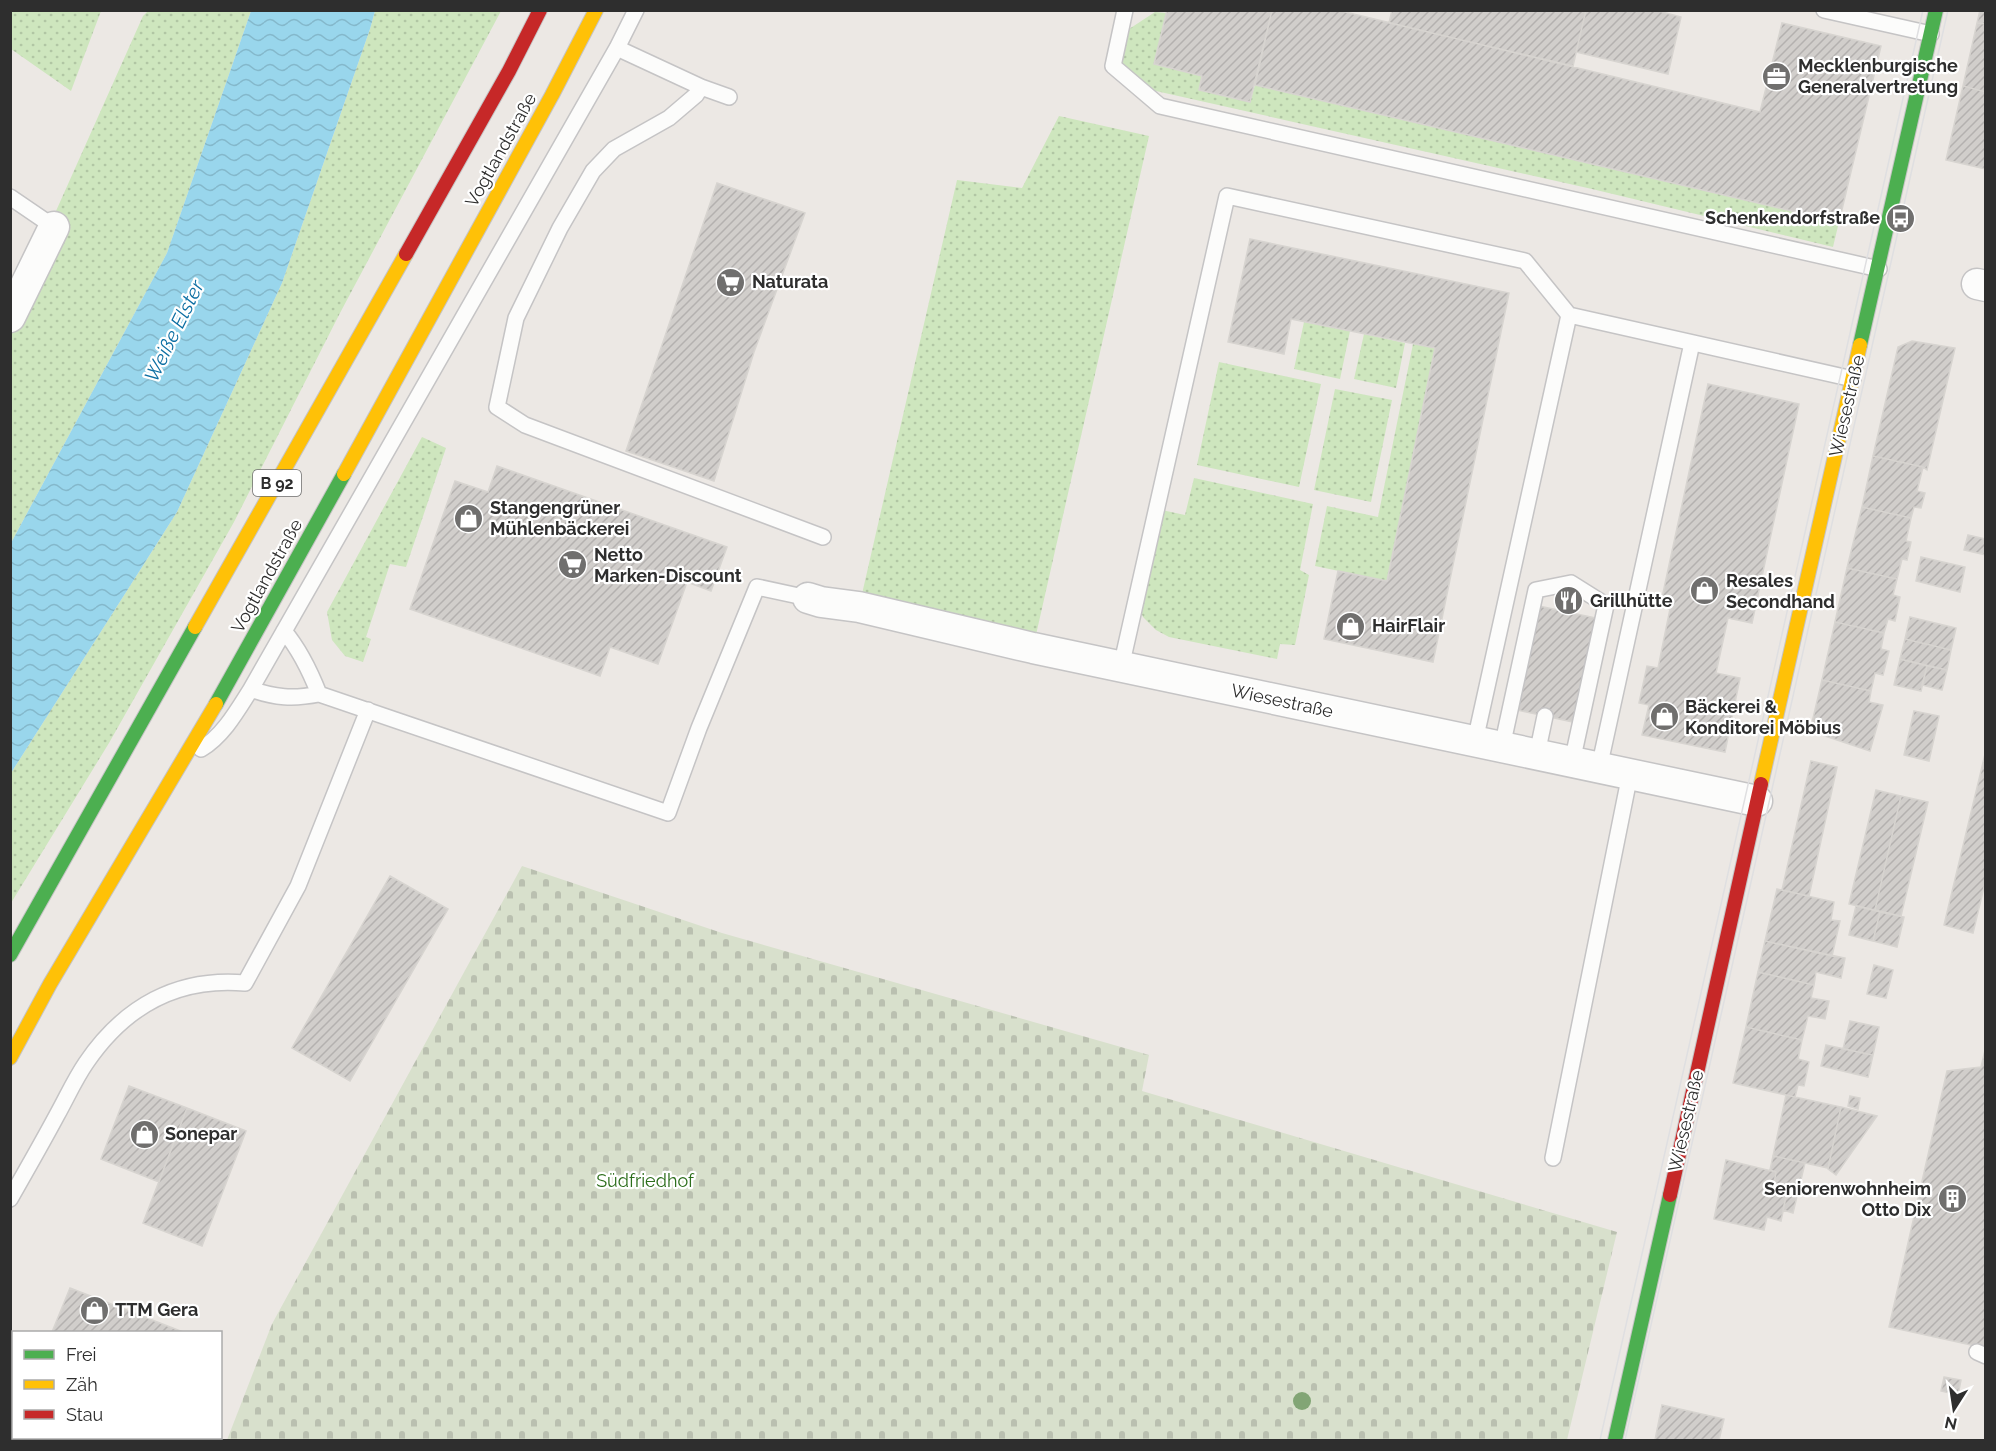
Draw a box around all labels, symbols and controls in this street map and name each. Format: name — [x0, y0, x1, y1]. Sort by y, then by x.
place label: Mecklenburgische Generalvertretung — [1798, 55, 1958, 97]
office icon: Mecklenburgische Generalvertretung — [1761, 60, 1793, 92]
street label: Vogtlandstraße — [461, 89, 541, 210]
bus stop icon: Schenkendorfstraße — [1885, 202, 1917, 234]
place label: Schenkendorfstraße — [1705, 207, 1880, 228]
supermarket icon: Naturata — [715, 266, 747, 298]
place label: Naturata — [752, 271, 828, 292]
water label: Weiße Elster — [139, 275, 209, 386]
street label: Wiesestraße — [1825, 353, 1869, 459]
road number: B 92 — [253, 470, 301, 496]
place label: Stangengrüner Mühlenbäckerei — [490, 497, 629, 539]
shop icon: Stangengrüner Mühlenbäckerei — [453, 502, 485, 534]
street label: Vogtlandstraße — [227, 515, 307, 636]
place label: Netto Marken-Discount — [594, 544, 742, 586]
supermarket icon: Netto Marken-Discount — [557, 549, 589, 581]
place label: Resales Secondhand — [1726, 570, 1835, 612]
shop icon: Resales Secondhand — [1689, 575, 1721, 607]
restaurant icon: Grillhütte — [1553, 585, 1585, 617]
place label: Grillhütte — [1590, 590, 1673, 611]
shop icon: HairFlair — [1335, 610, 1367, 642]
place label: HairFlair — [1372, 615, 1445, 636]
street label: Wiesestraße — [1229, 679, 1336, 722]
place label: Bäckerei & Konditorei Möbius — [1685, 696, 1841, 738]
shop icon: Bäckerei & Konditorei Möbius — [1648, 701, 1680, 733]
street label: Wiesestraße — [1664, 1068, 1708, 1174]
shop icon: Sonepar — [128, 1118, 160, 1150]
place label: Sonepar — [165, 1123, 237, 1144]
park label: Südfriedhof — [596, 1170, 695, 1191]
place label: Seniorenwohnheim Otto Dix — [1764, 1178, 1931, 1220]
building icon: Seniorenwohnheim Otto Dix — [1936, 1183, 1968, 1215]
shop icon: TTM Gera — [78, 1294, 110, 1326]
place label: TTM Gera — [115, 1299, 198, 1320]
legend — [12, 1331, 222, 1439]
text: Frei — [66, 1344, 96, 1365]
text: Zäh — [66, 1374, 98, 1395]
north arrow — [1924, 1379, 1984, 1439]
text: Stau — [66, 1404, 103, 1425]
text: N — [1943, 1413, 1959, 1434]

